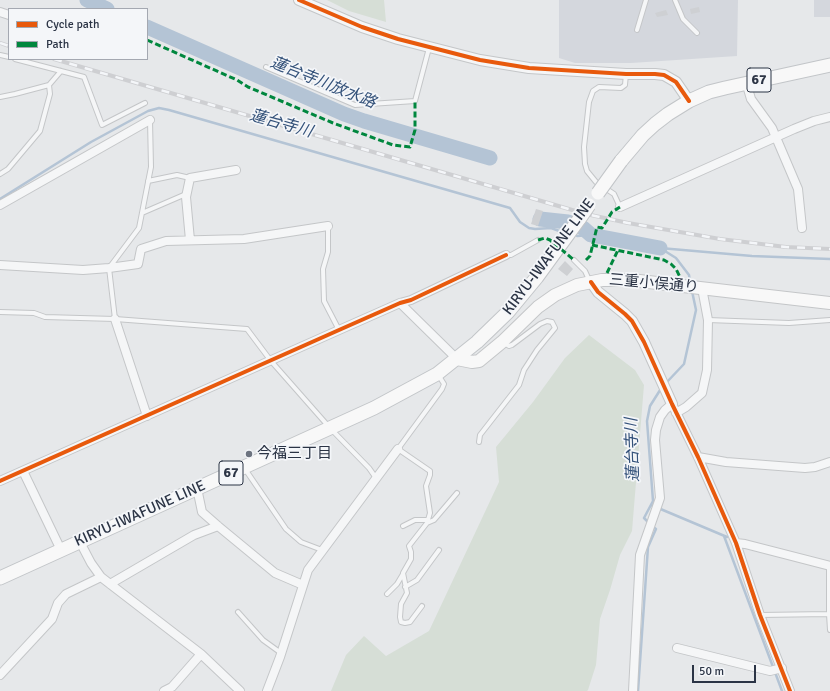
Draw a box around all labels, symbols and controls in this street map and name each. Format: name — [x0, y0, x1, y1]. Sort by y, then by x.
legend — [8, 8, 148, 60]
text: Cycle path — [46, 17, 99, 32]
text: Path — [46, 37, 69, 52]
water label: 蓮台寺川放水路 — [267, 53, 379, 113]
road number: 67 — [747, 68, 771, 92]
water label: 蓮台寺川 — [248, 106, 314, 142]
street label: KIRYU-IWAFUNE LINE — [499, 195, 599, 319]
street label: 三重小俣通り — [608, 271, 700, 297]
water label: 蓮台寺川 — [622, 418, 644, 482]
place label: 今福三丁目 — [257, 445, 332, 463]
marker: 今福三丁目 — [244, 449, 254, 459]
road number: 67 — [219, 461, 243, 485]
street label: KIRYU-IWAFUNE LINE — [72, 477, 208, 551]
scale bar — [694, 657, 758, 683]
text: 50 m — [699, 664, 724, 679]

